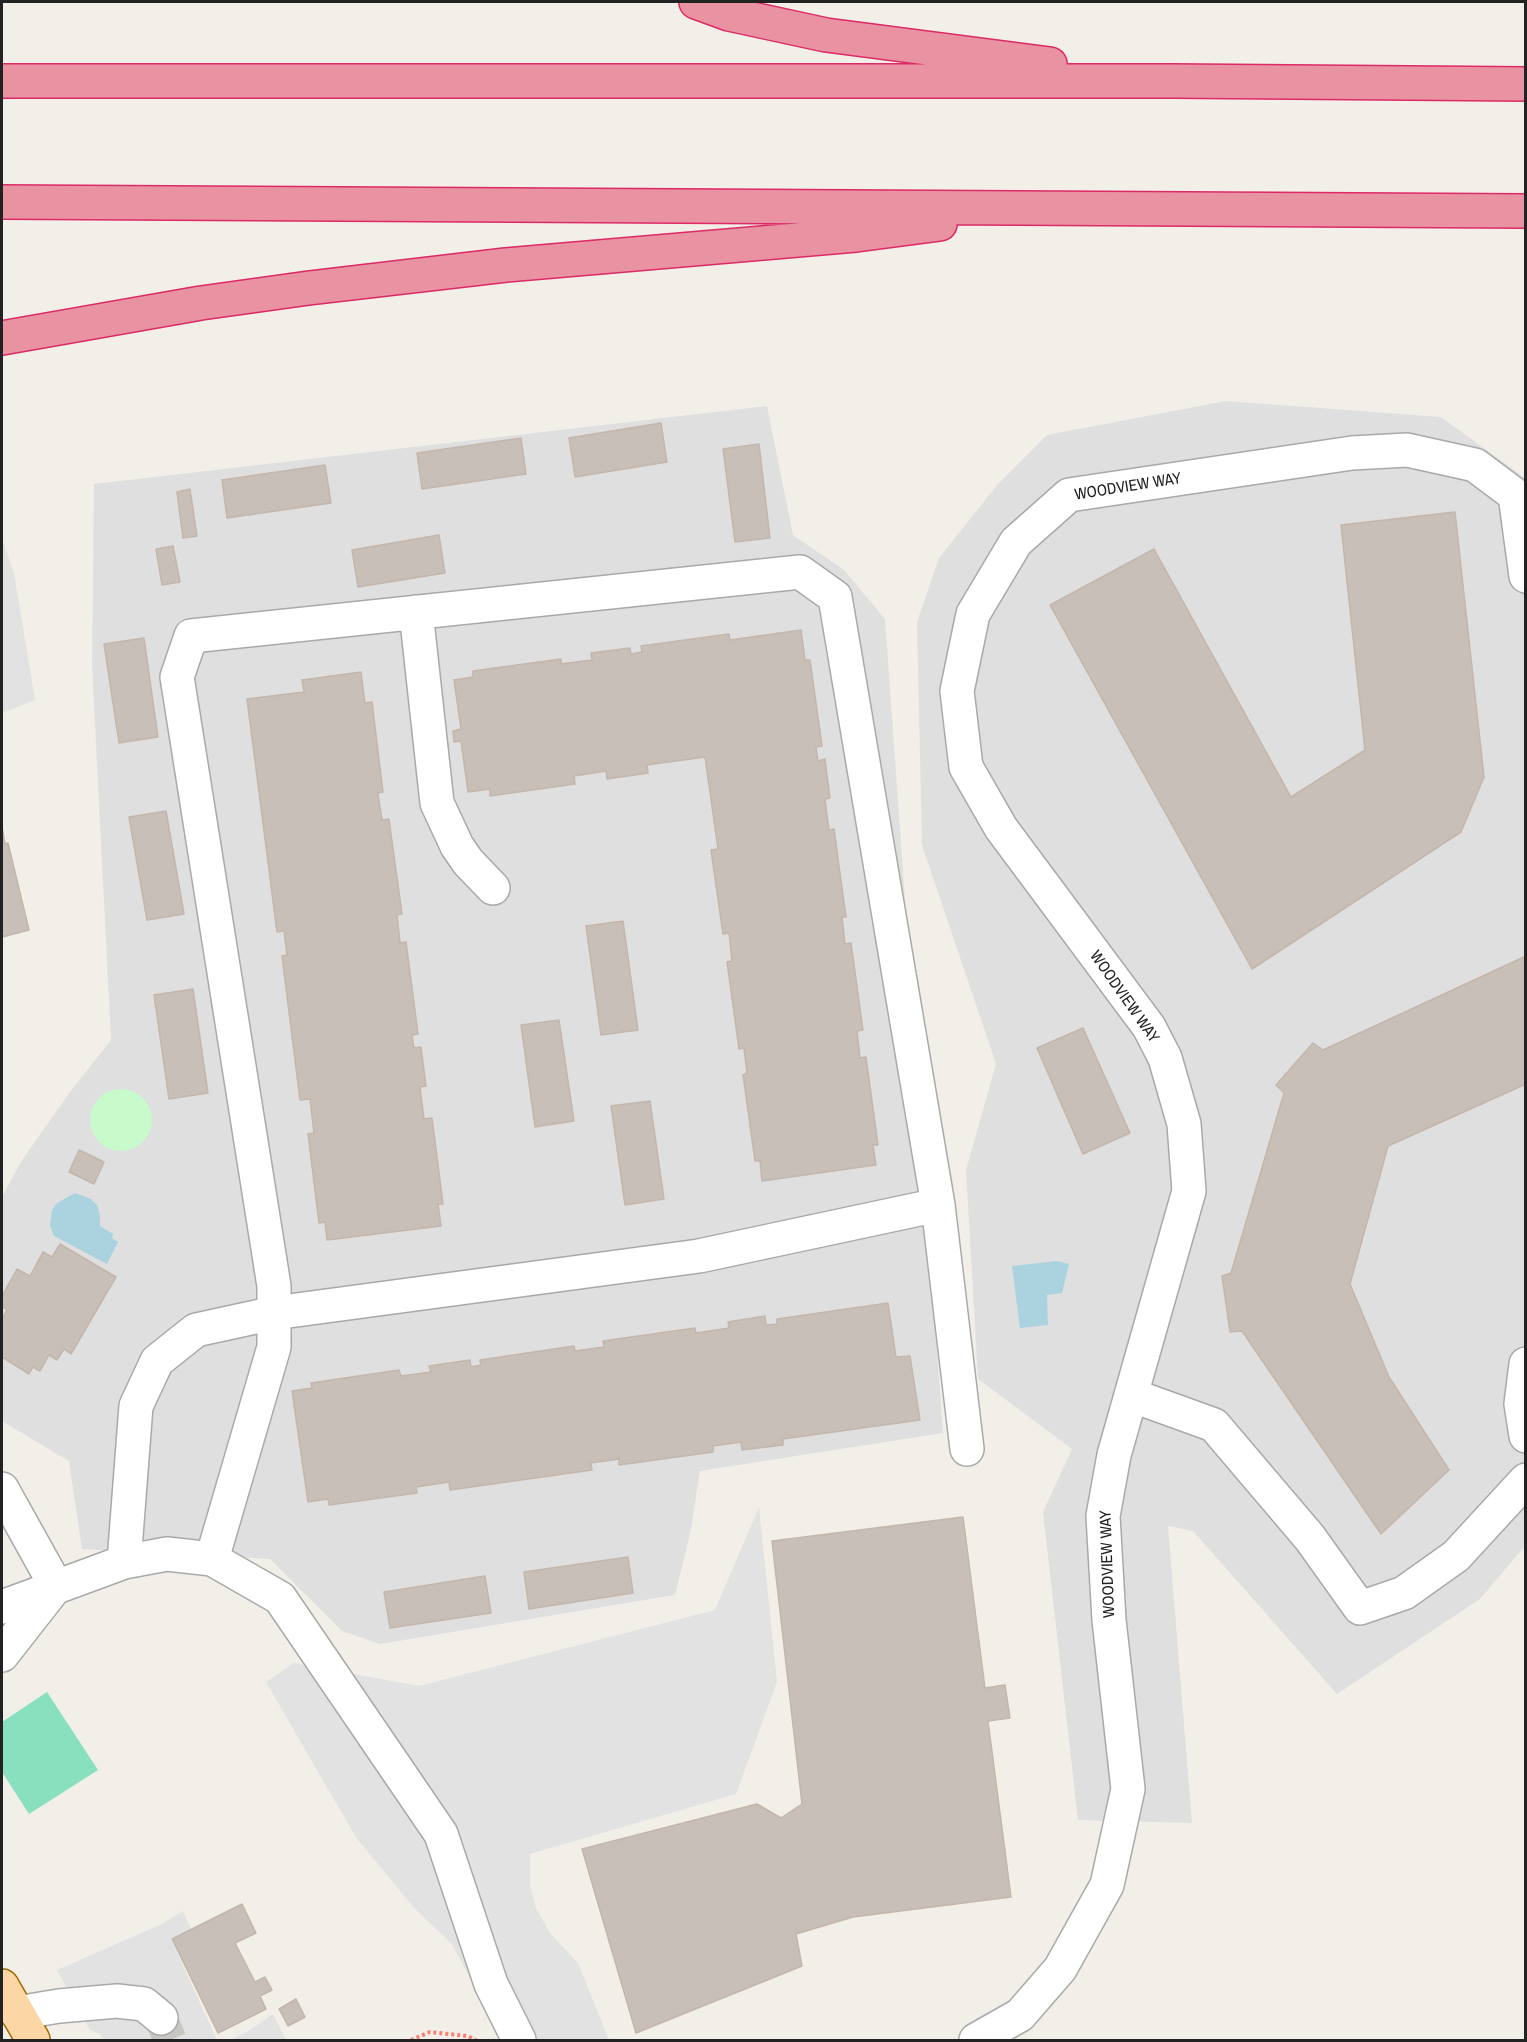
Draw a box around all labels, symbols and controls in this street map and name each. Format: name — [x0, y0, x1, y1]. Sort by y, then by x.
street label: WOODVIEW WAY — [1073, 469, 1183, 505]
street label: WOODVIEW WAY — [1085, 947, 1163, 1047]
street label: WOODVIEW WAY — [1097, 1510, 1119, 1618]

